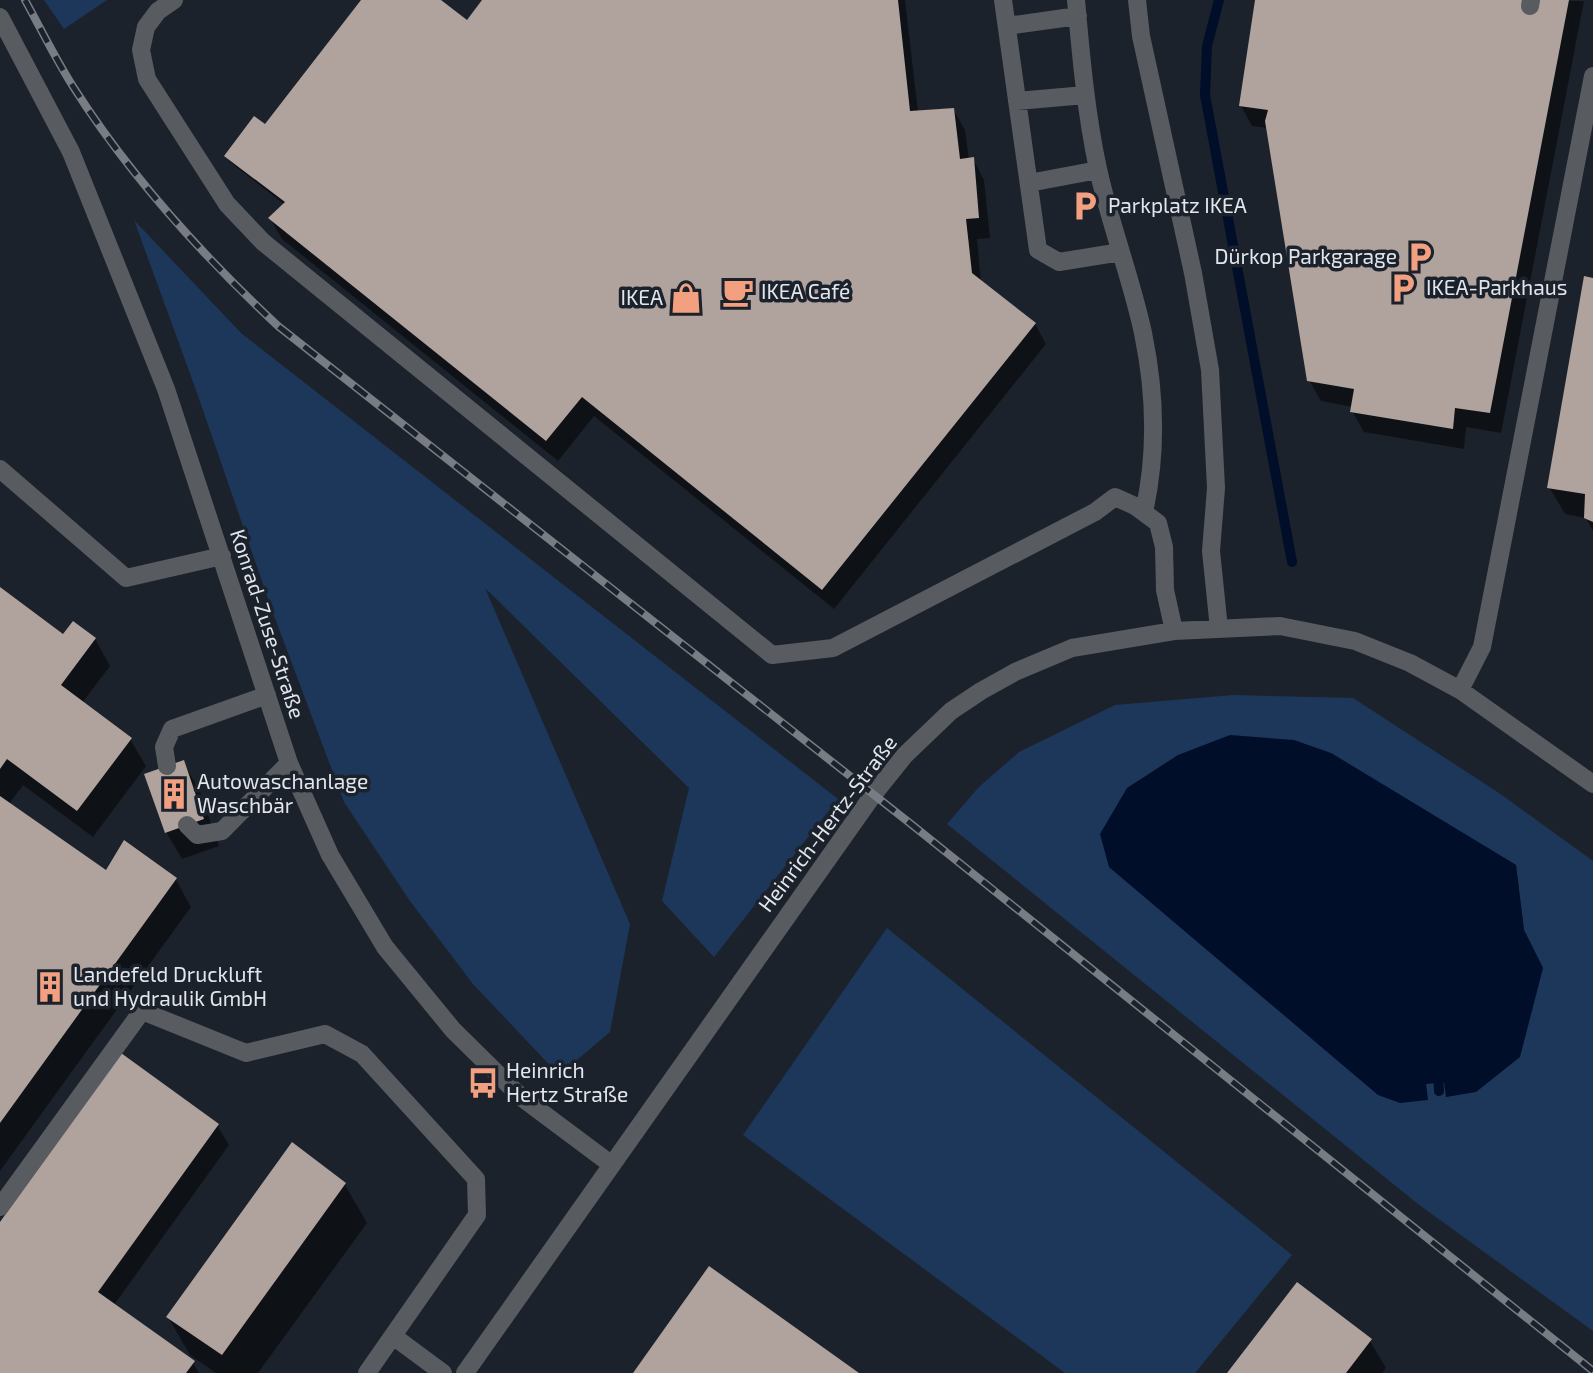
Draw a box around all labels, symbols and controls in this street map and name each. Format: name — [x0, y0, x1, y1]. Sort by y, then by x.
parking icon: Parkplatz IKEA — [1068, 189, 1102, 223]
place label: Parkplatz IKEA — [1108, 192, 1247, 217]
parking icon: Dürkop Parkgarage — [1403, 240, 1437, 274]
place label: Dürkop Parkgarage — [1215, 243, 1397, 268]
parking icon: IKEA-Parkhaus — [1386, 271, 1420, 305]
place label: IKEA-Parkhaus — [1426, 274, 1567, 299]
cafe icon: IKEA Café — [721, 275, 755, 309]
place label: IKEA Café — [761, 278, 850, 303]
shop icon: IKEA — [669, 281, 703, 315]
place label: IKEA — [620, 284, 663, 309]
street label: Konrad-Zuse-Straße — [226, 526, 311, 721]
street label: Heinrich-Hertz-Straße — [752, 730, 901, 916]
place label: Autowaschanlage Waschbär — [197, 768, 368, 817]
building icon: Autowaschanlage Waschbär — [157, 777, 191, 811]
place label: Landefeld Druckluft und Hydraulik GmbH — [73, 961, 267, 1010]
building icon: Landefeld Druckluft und Hydraulik GmbH — [33, 970, 67, 1004]
place label: Heinrich Hertz Straße — [506, 1057, 628, 1106]
bus stop icon: Heinrich Hertz Straße — [466, 1066, 500, 1100]

